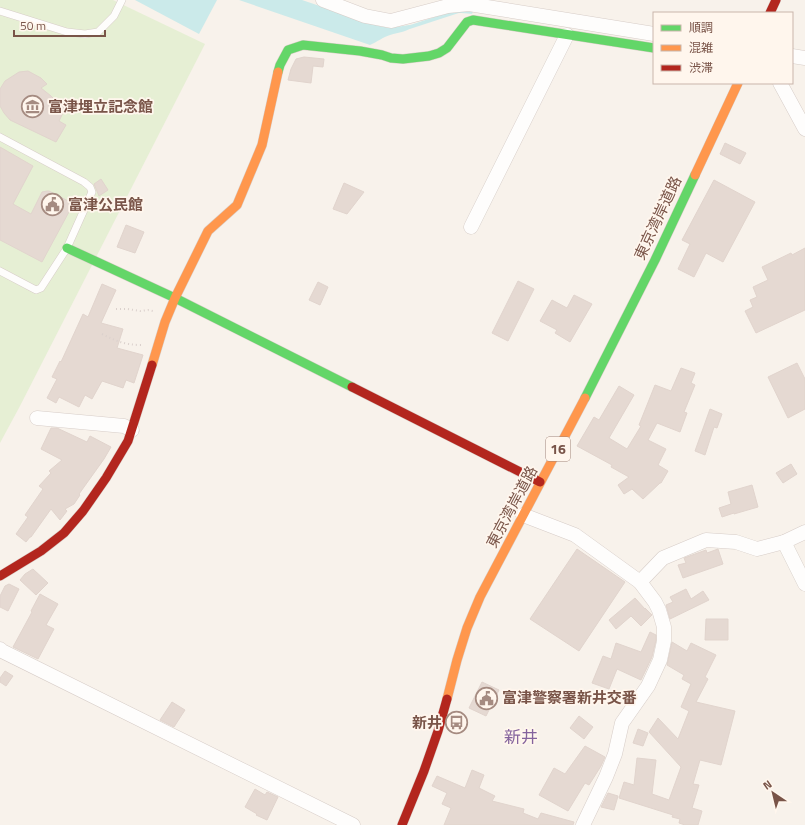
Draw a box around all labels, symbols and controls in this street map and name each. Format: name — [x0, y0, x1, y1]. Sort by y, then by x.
scale bar — [14, 12, 105, 38]
legend — [653, 12, 793, 84]
text: 50 m — [20, 16, 46, 35]
text: 順調 — [689, 18, 713, 37]
text: 混雑 — [689, 38, 713, 57]
text: 渋滞 — [689, 58, 713, 77]
museum icon: 富津埋立記念館 — [20, 94, 46, 120]
place label: 富津埋立記念館 — [48, 95, 153, 118]
street label: 東京湾岸道路 — [628, 172, 687, 263]
public building icon: 富津公民館 — [40, 192, 66, 218]
place label: 富津公民館 — [68, 193, 143, 216]
road number: 16 — [546, 437, 570, 461]
street label: 東京湾岸道路 — [480, 462, 543, 552]
public building icon: 富津警察署新井交番 — [473, 685, 499, 711]
place label: 富津警察署新井交番 — [502, 686, 637, 709]
bus stop icon: 新井 — [444, 710, 470, 736]
place label: 新井 — [412, 711, 442, 734]
district label: 新井 — [504, 724, 538, 750]
north arrow — [753, 773, 793, 813]
text: N — [760, 776, 775, 794]

